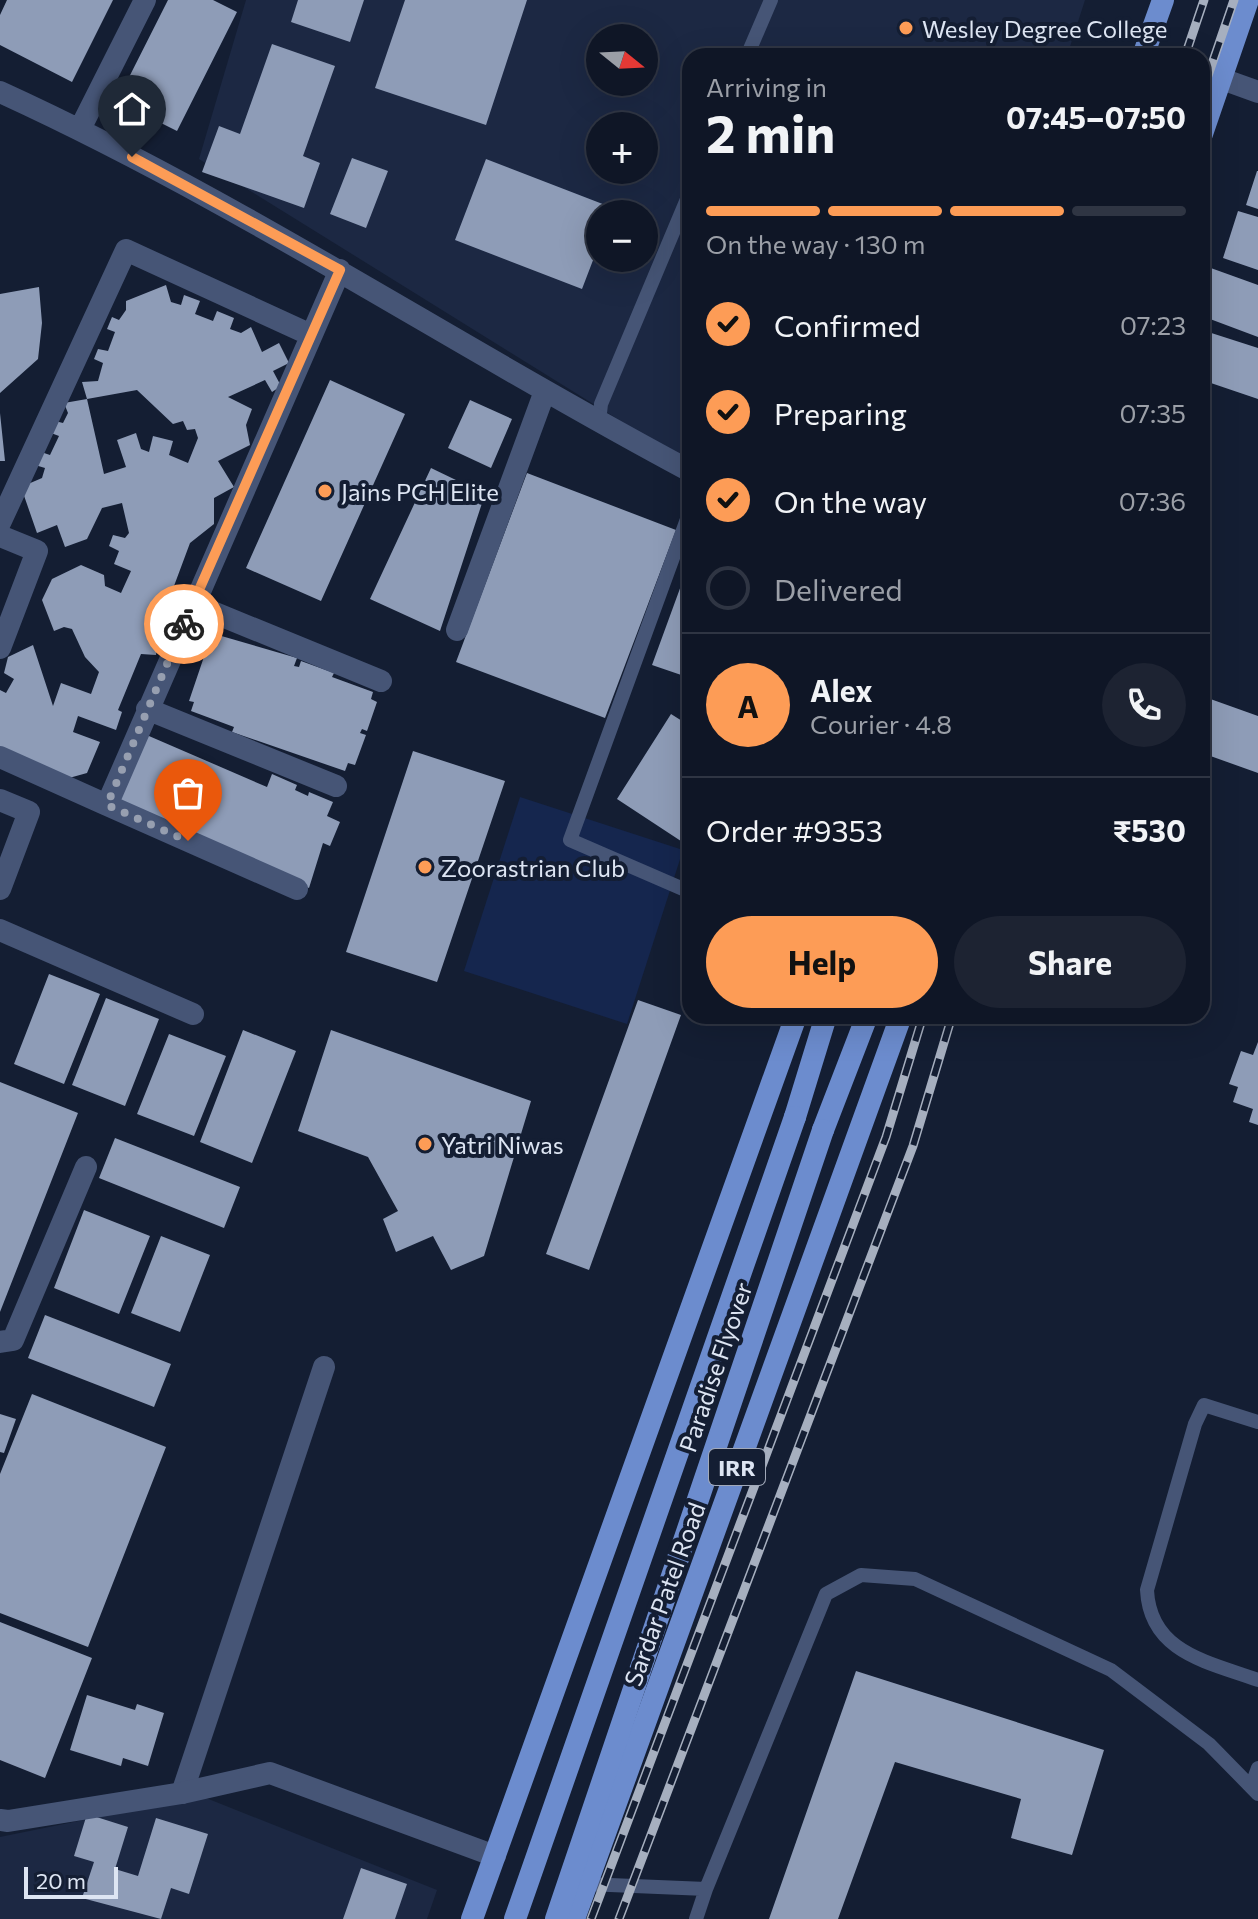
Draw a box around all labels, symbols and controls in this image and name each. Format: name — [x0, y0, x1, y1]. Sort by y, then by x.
place label: Wesley Degree College — [922, 14, 1167, 43]
marker: Wesley Degree College — [897, 19, 915, 37]
north arrow — [586, 24, 658, 96]
map controls — [586, 24, 658, 272]
text: Arriving in — [706, 71, 827, 102]
pin — [98, 75, 166, 157]
icon: home — [110, 87, 154, 131]
text: 07:45–07:50 — [1006, 98, 1186, 135]
text: 2 min — [706, 100, 835, 164]
button: + — [586, 112, 658, 184]
button: − — [586, 200, 658, 272]
text: On the way · 130 m — [706, 228, 925, 259]
icon: check — [706, 302, 750, 346]
text: Confirmed — [774, 306, 921, 343]
text: 07:23 — [1120, 309, 1186, 340]
icon: check — [706, 390, 750, 434]
text: Preparing — [774, 394, 907, 431]
text: 07:35 — [1120, 397, 1186, 428]
place label: Jains PCH Elite — [341, 477, 499, 506]
icon: check — [706, 478, 750, 522]
marker: Jains PCH Elite — [316, 482, 334, 500]
text: On the way — [774, 482, 927, 519]
text: 07:36 — [1119, 485, 1186, 516]
text: Delivered — [774, 570, 903, 607]
courier — [144, 584, 224, 664]
icon: bike — [162, 602, 206, 646]
button: phone — [1102, 663, 1186, 747]
text: Alex — [810, 671, 873, 708]
text: A — [737, 687, 759, 724]
text: Courier · 4.8 — [810, 708, 952, 739]
pin — [154, 759, 222, 841]
icon: bag — [166, 771, 210, 815]
text: Order #9353 — [706, 811, 883, 848]
text: ₹530 — [1113, 811, 1186, 848]
place label: Zoorastrian Club — [441, 853, 625, 882]
marker: Zoorastrian Club — [416, 858, 434, 876]
button: Help — [706, 916, 938, 1008]
button: Share — [954, 916, 1186, 1008]
place label: Yatri Niwas — [441, 1130, 564, 1159]
marker: Yatri Niwas — [416, 1135, 434, 1153]
street label: Paradise Flyover — [672, 1278, 758, 1456]
road number: IRR — [709, 1449, 765, 1485]
street label: Sardar Patel Road — [617, 1498, 711, 1690]
scale bar — [24, 1863, 118, 1899]
text: 20 m — [36, 1867, 86, 1894]

